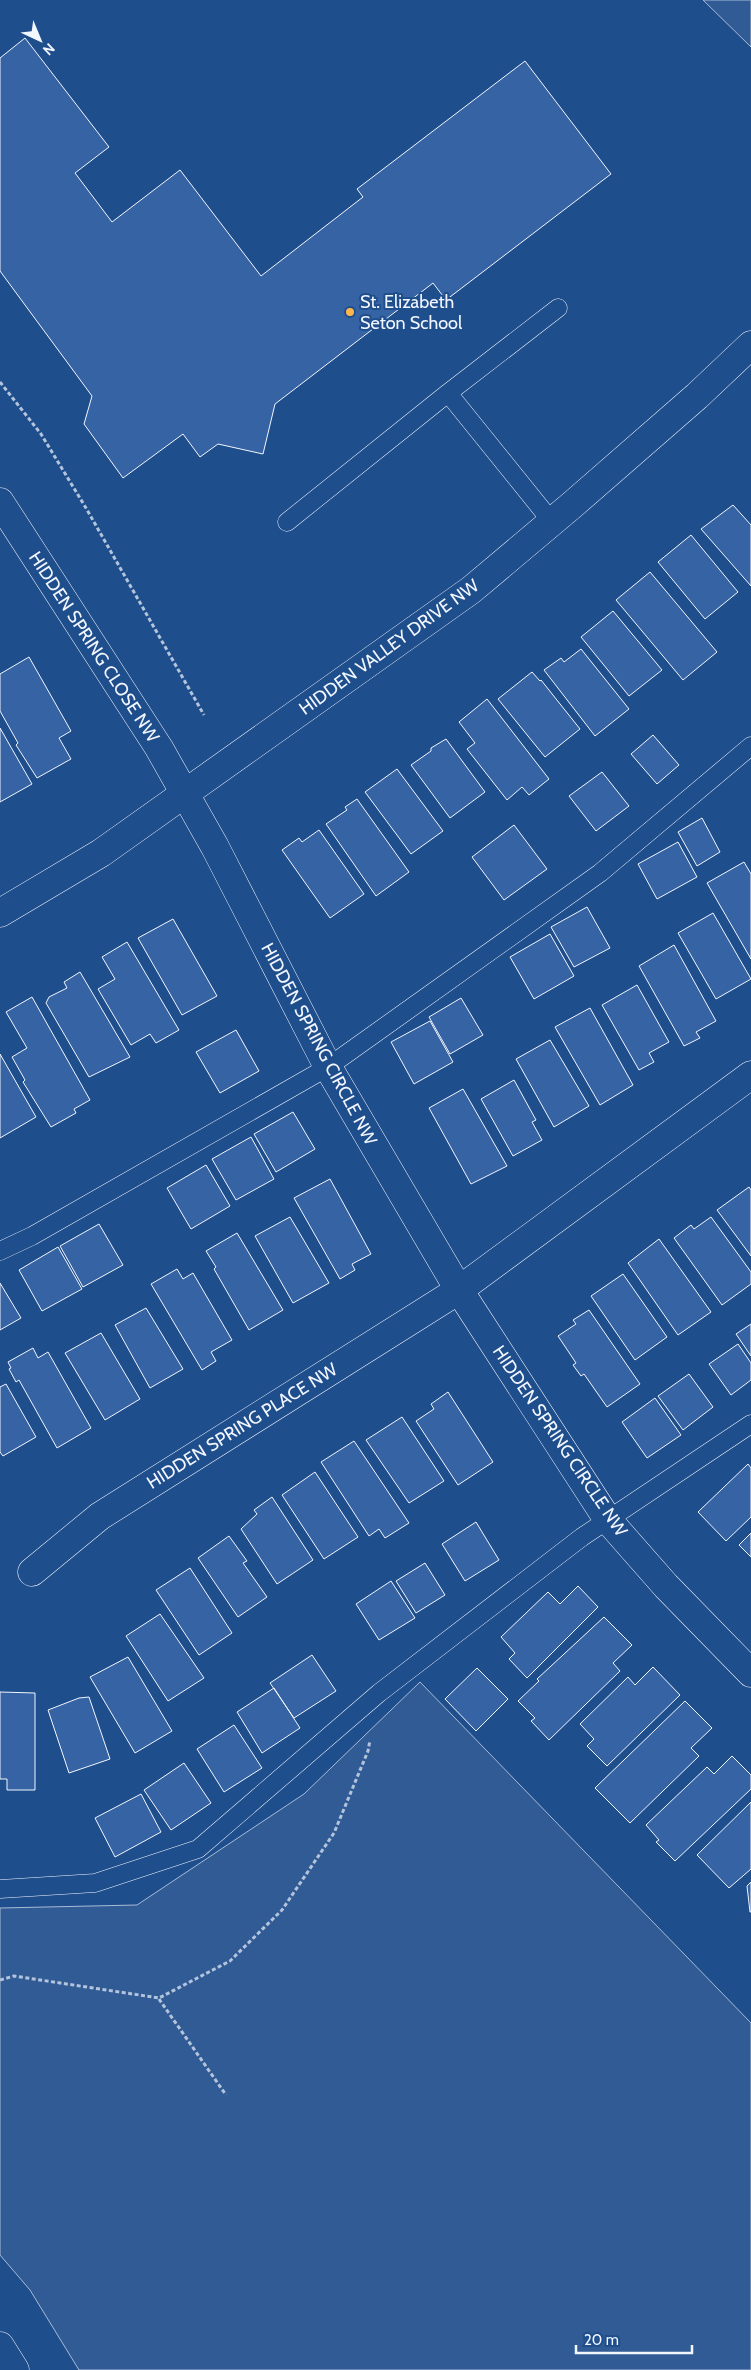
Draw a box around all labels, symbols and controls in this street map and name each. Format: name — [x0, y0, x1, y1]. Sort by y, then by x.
north arrow — [15, 15, 65, 65]
text: N — [39, 39, 59, 59]
place label: St. Elizabeth Seton School — [360, 291, 463, 334]
marker: St. Elizabeth Seton School — [344, 306, 356, 318]
street label: HIDDEN SPRING CLOSE NW — [24, 547, 164, 747]
street label: HIDDEN VALLEY DRIVE NW — [295, 574, 483, 720]
street label: HIDDEN SPRING CIRCLE NW — [256, 939, 382, 1149]
street label: HIDDEN SPRING CIRCLE NW — [488, 1341, 632, 1541]
street label: HIDDEN SPRING PLACE NW — [143, 1358, 341, 1494]
scale bar — [576, 2322, 692, 2354]
text: 20 m — [584, 2331, 619, 2349]

